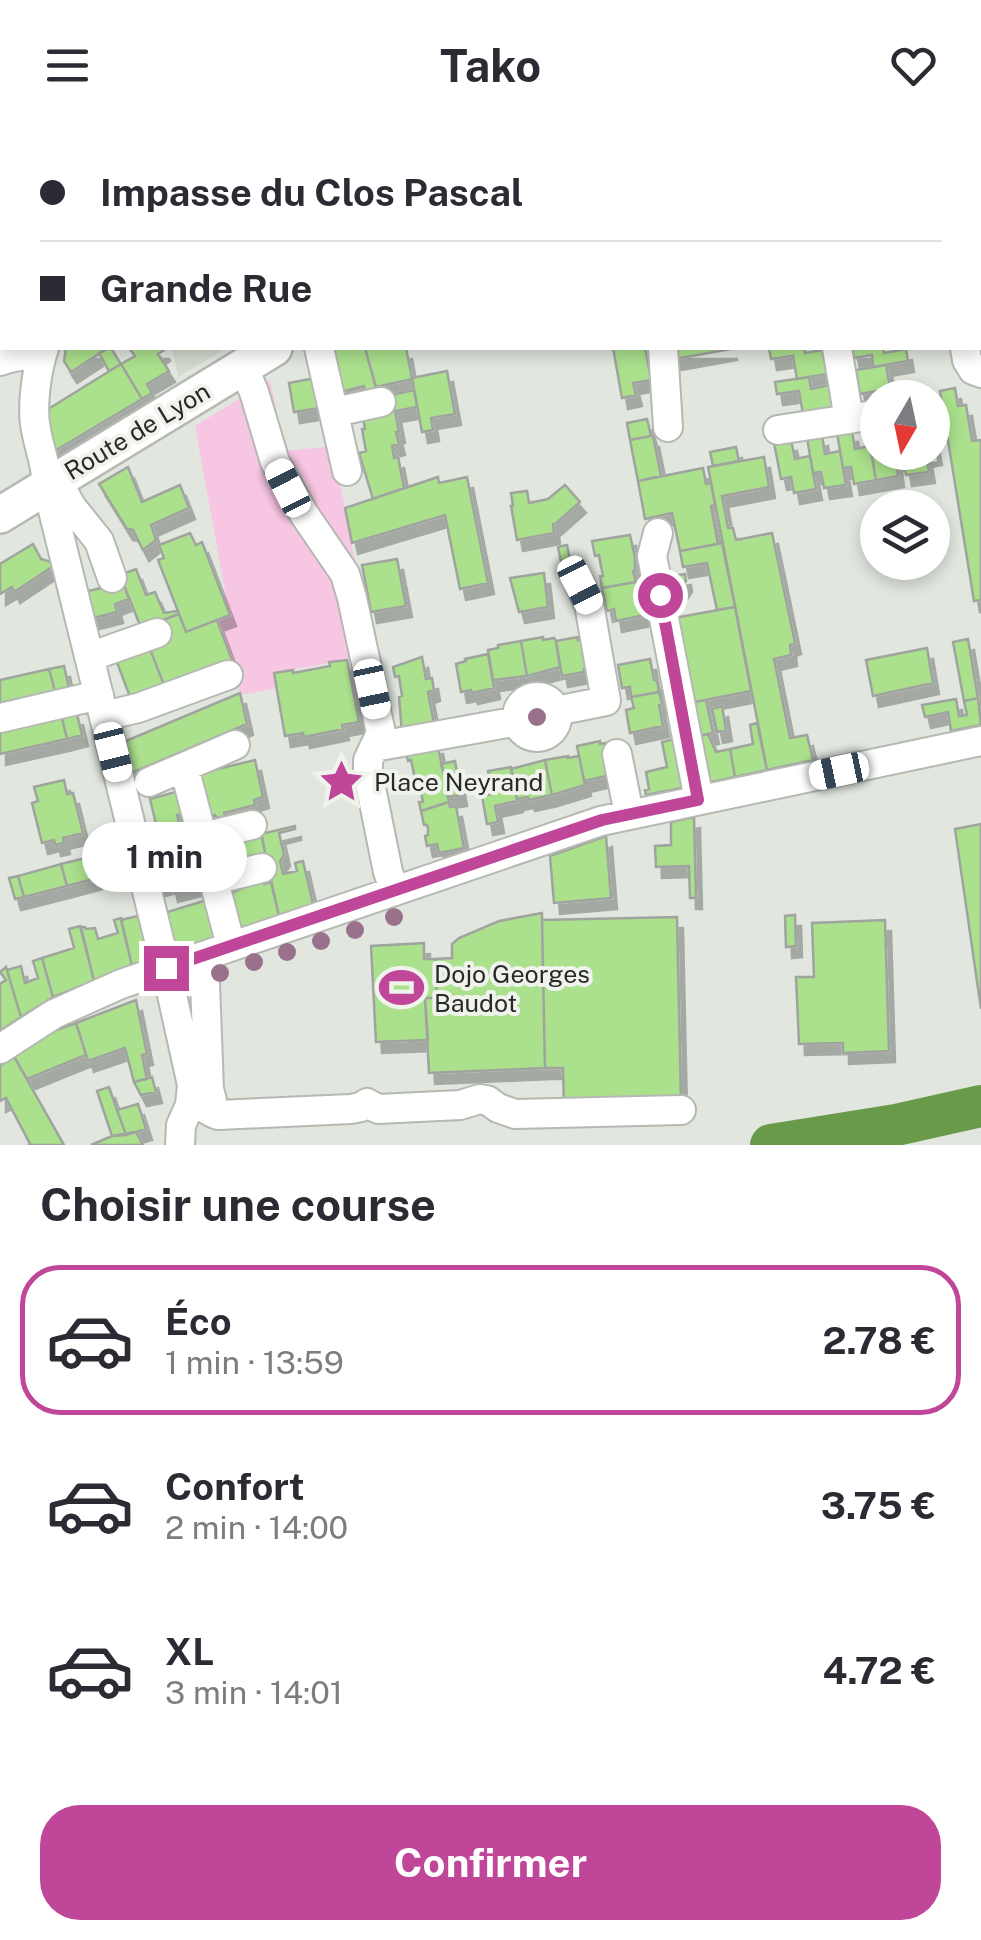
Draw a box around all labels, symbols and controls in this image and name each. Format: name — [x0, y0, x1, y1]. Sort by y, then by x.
icon: menu — [40, 38, 95, 93]
icon: heart — [886, 38, 941, 93]
text: Tako — [440, 39, 541, 92]
text: Impasse du Clos Pascal — [100, 170, 523, 215]
text: Grande Rue — [100, 266, 312, 311]
street label: Route de Lyon — [59, 376, 215, 486]
north arrow — [860, 380, 950, 470]
map controls — [860, 380, 950, 580]
car — [261, 454, 315, 522]
button: layers — [860, 490, 950, 580]
car — [553, 551, 607, 619]
route start — [638, 573, 683, 618]
car — [351, 657, 393, 721]
car — [91, 719, 135, 785]
car — [807, 750, 871, 792]
place icon: Place Neyrand — [317, 758, 365, 806]
place label: Place Neyrand — [374, 767, 543, 797]
callout: 1 min — [84, 823, 248, 893]
text: 1 min — [126, 838, 203, 875]
route end — [144, 946, 189, 991]
place label: Dojo Georges Baudot — [434, 959, 590, 1018]
sports icon: Dojo Georges Baudot — [377, 964, 425, 1012]
text: Choisir une course — [40, 1178, 436, 1231]
icon: car — [45, 1295, 135, 1385]
text: Éco — [165, 1299, 232, 1344]
text: 2.78 € — [822, 1318, 936, 1363]
text: 1 min · 13:59 — [165, 1344, 344, 1381]
icon: car — [45, 1460, 135, 1550]
text: Confort — [165, 1464, 305, 1509]
text: 3.75 € — [821, 1483, 936, 1528]
text: 2 min · 14:00 — [165, 1509, 348, 1546]
icon: car — [45, 1625, 135, 1715]
text: XL — [165, 1629, 214, 1674]
text: 4.72 € — [823, 1648, 936, 1693]
text: 3 min · 14:01 — [165, 1674, 343, 1711]
button: Confirmer — [40, 1805, 941, 1920]

